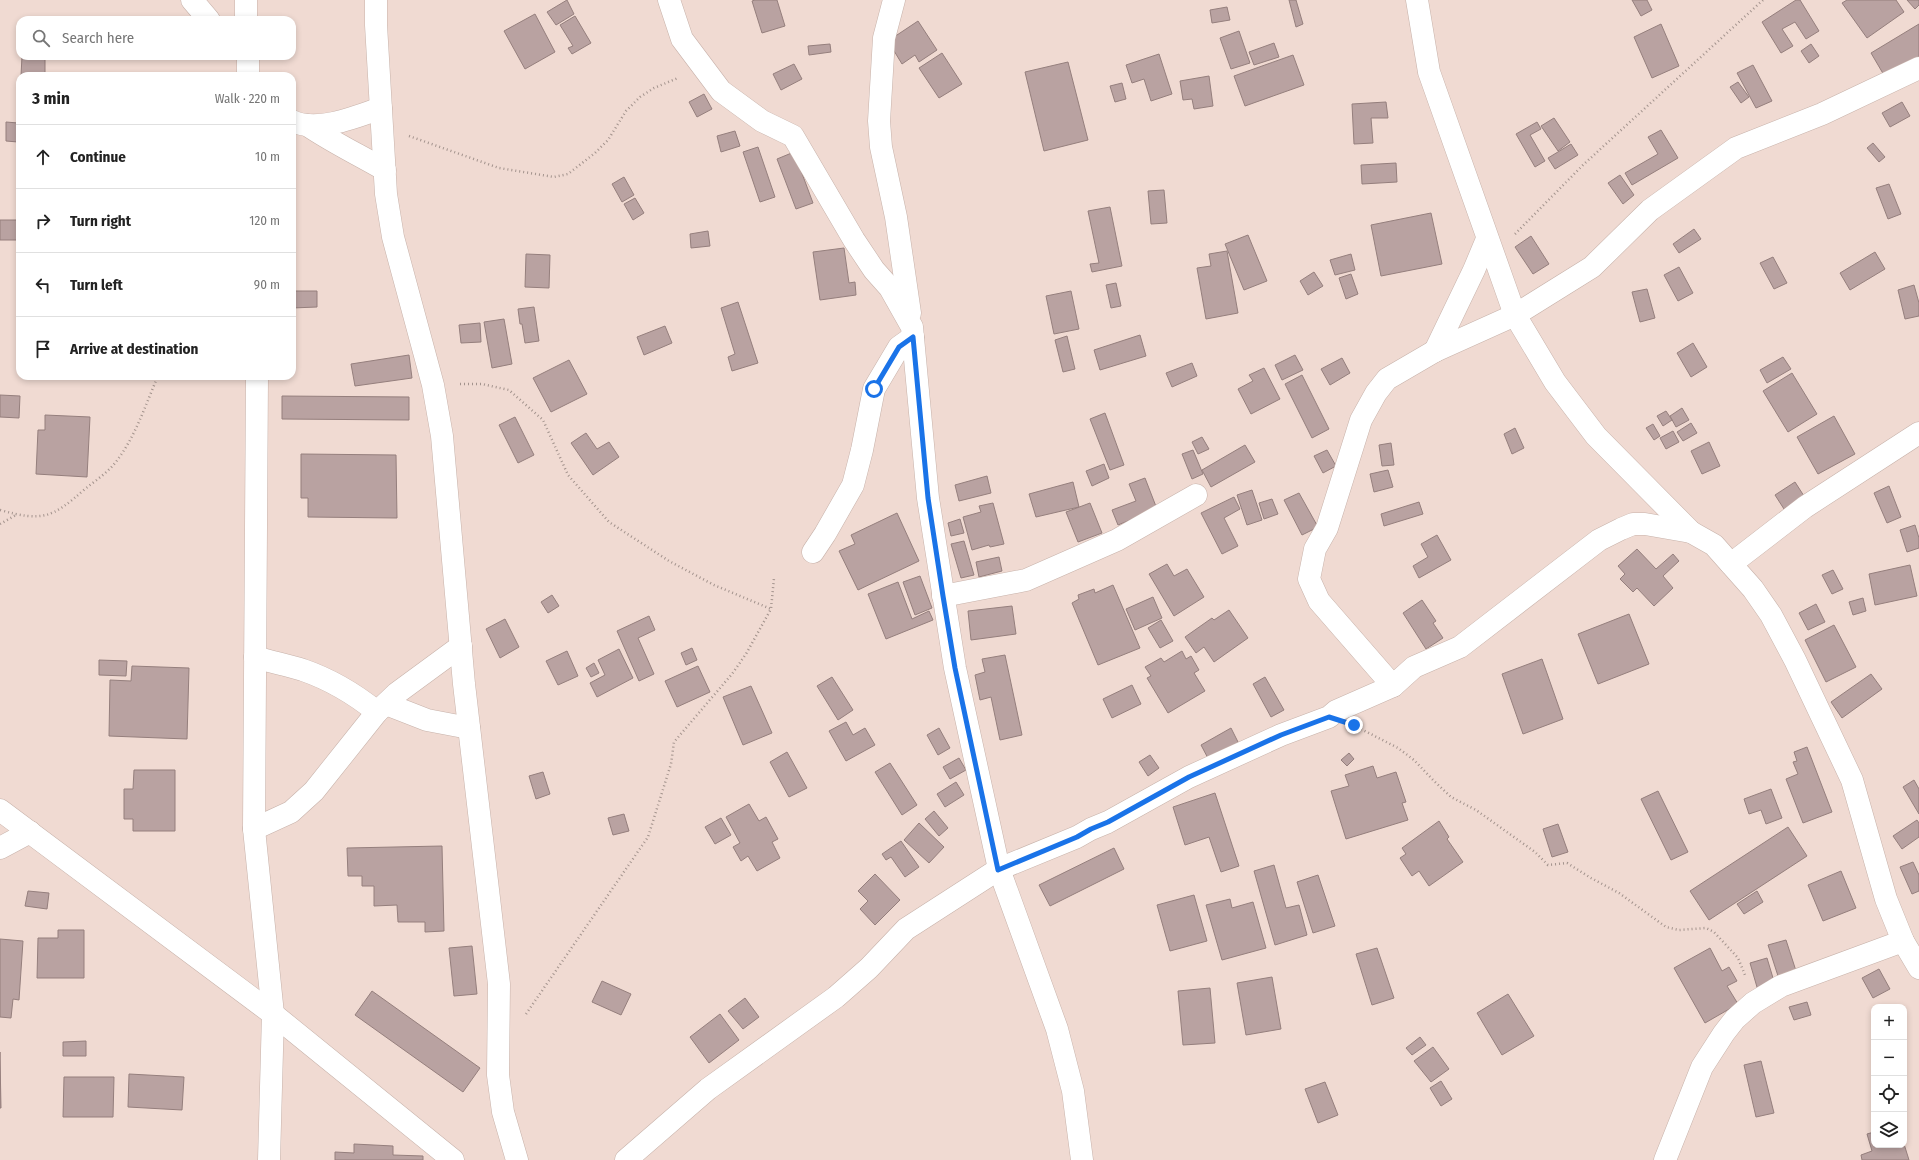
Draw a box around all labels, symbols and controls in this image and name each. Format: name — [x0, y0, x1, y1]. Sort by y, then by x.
search box — [16, 16, 296, 60]
icon: search — [30, 27, 52, 49]
text: Search here — [62, 29, 134, 47]
text: 3 min — [32, 88, 70, 109]
text: Walk · 220 m — [215, 91, 280, 106]
icon: ahead — [32, 146, 54, 168]
text: Continue — [70, 148, 126, 166]
text: 10 m — [255, 149, 280, 164]
icon: right — [32, 210, 54, 232]
text: Turn right — [70, 212, 131, 230]
text: 120 m — [249, 213, 280, 228]
icon: left — [32, 274, 54, 296]
text: Turn left — [70, 276, 123, 294]
text: 90 m — [254, 277, 280, 292]
icon: arrive — [32, 338, 54, 360]
text: Arrive at destination — [70, 340, 198, 358]
route start — [865, 380, 883, 398]
route end — [1345, 716, 1363, 734]
map controls — [1871, 1004, 1907, 1148]
button: + — [1871, 1004, 1907, 1040]
button: − — [1871, 1040, 1907, 1076]
button: locate — [1871, 1076, 1907, 1112]
button: layers — [1871, 1112, 1907, 1148]

